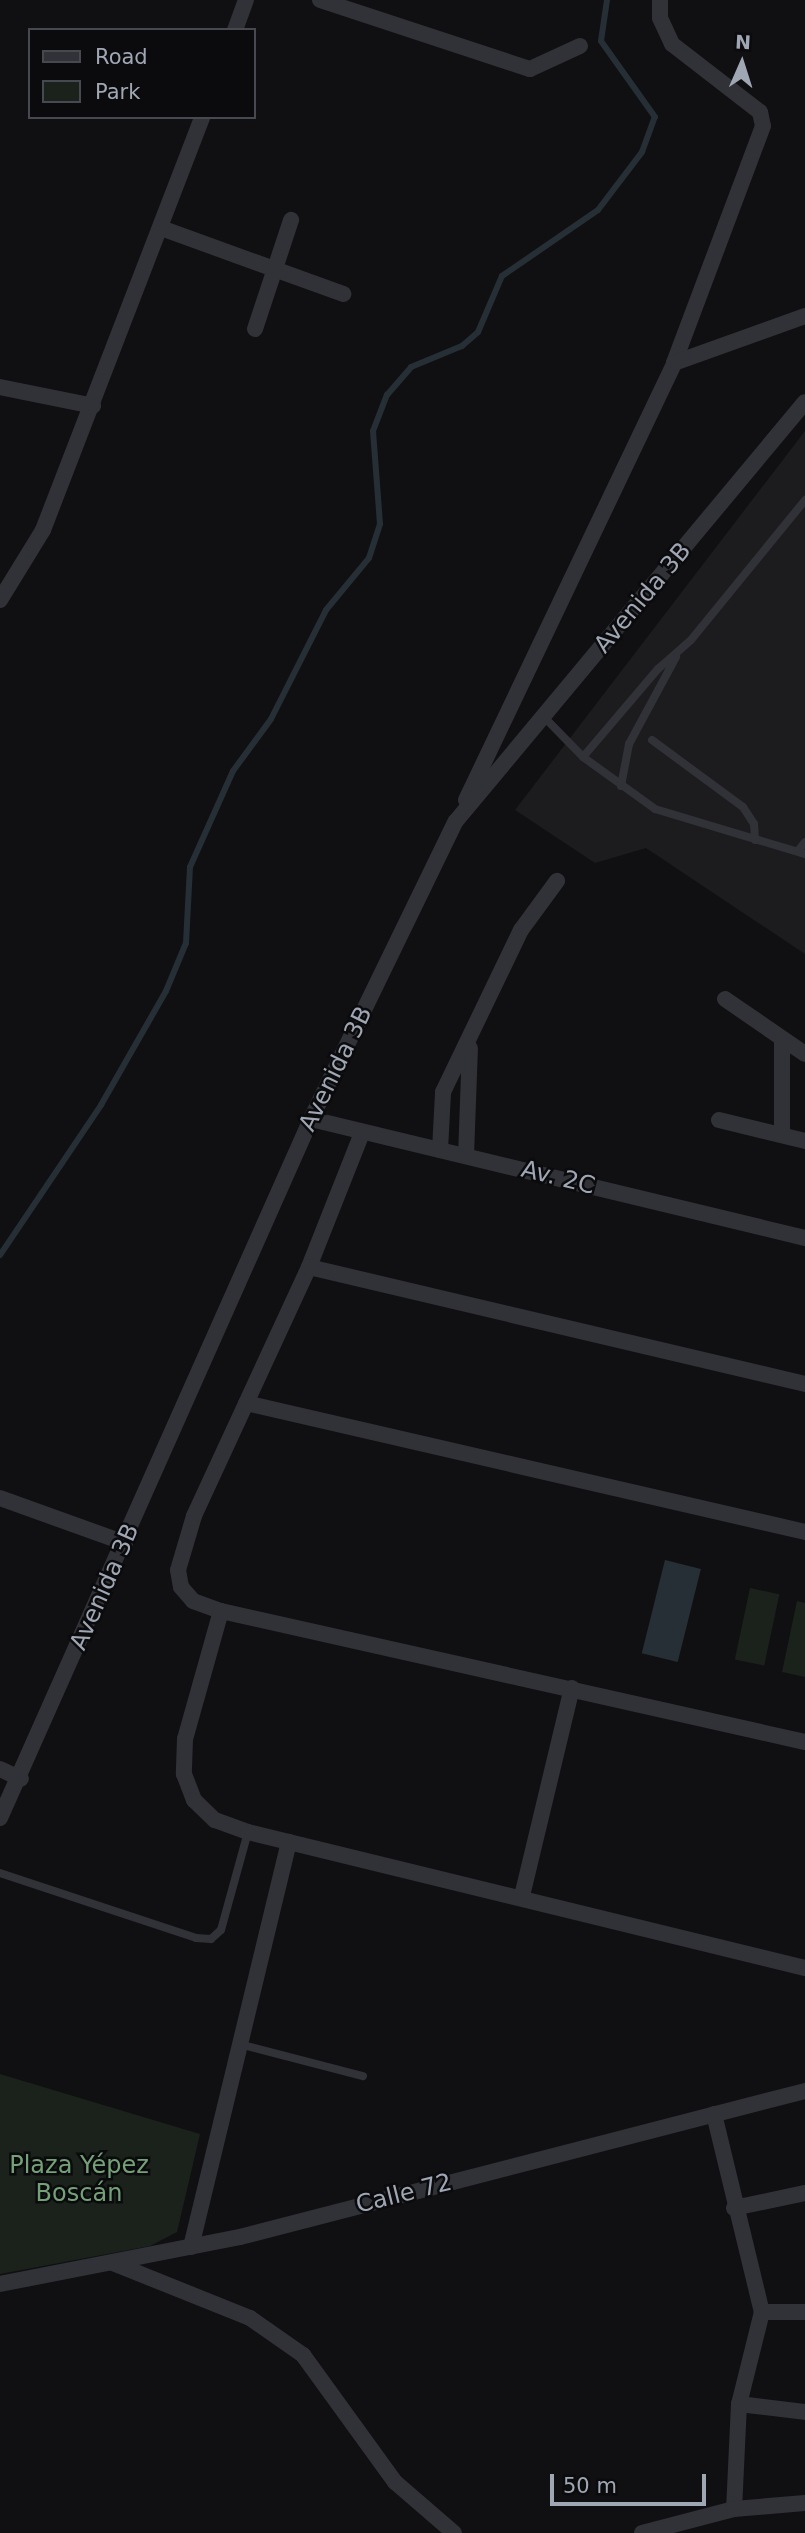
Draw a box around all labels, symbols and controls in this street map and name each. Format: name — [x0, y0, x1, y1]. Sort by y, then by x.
legend — [28, 28, 256, 119]
north arrow — [707, 28, 777, 98]
text: N — [735, 31, 752, 53]
text: Road — [95, 45, 148, 69]
text: Park — [95, 80, 140, 104]
street label: Avenida 3B — [589, 537, 697, 659]
street label: Avenida 3B — [293, 1002, 379, 1136]
street label: Av. 2C — [518, 1155, 598, 1201]
street label: Avenida 3B — [64, 1519, 146, 1655]
park label: Plaza Yépez Boscán — [9, 2152, 149, 2208]
street label: Calle 72 — [353, 2168, 455, 2220]
scale bar — [553, 2460, 709, 2504]
text: 50 m — [563, 2474, 617, 2498]

